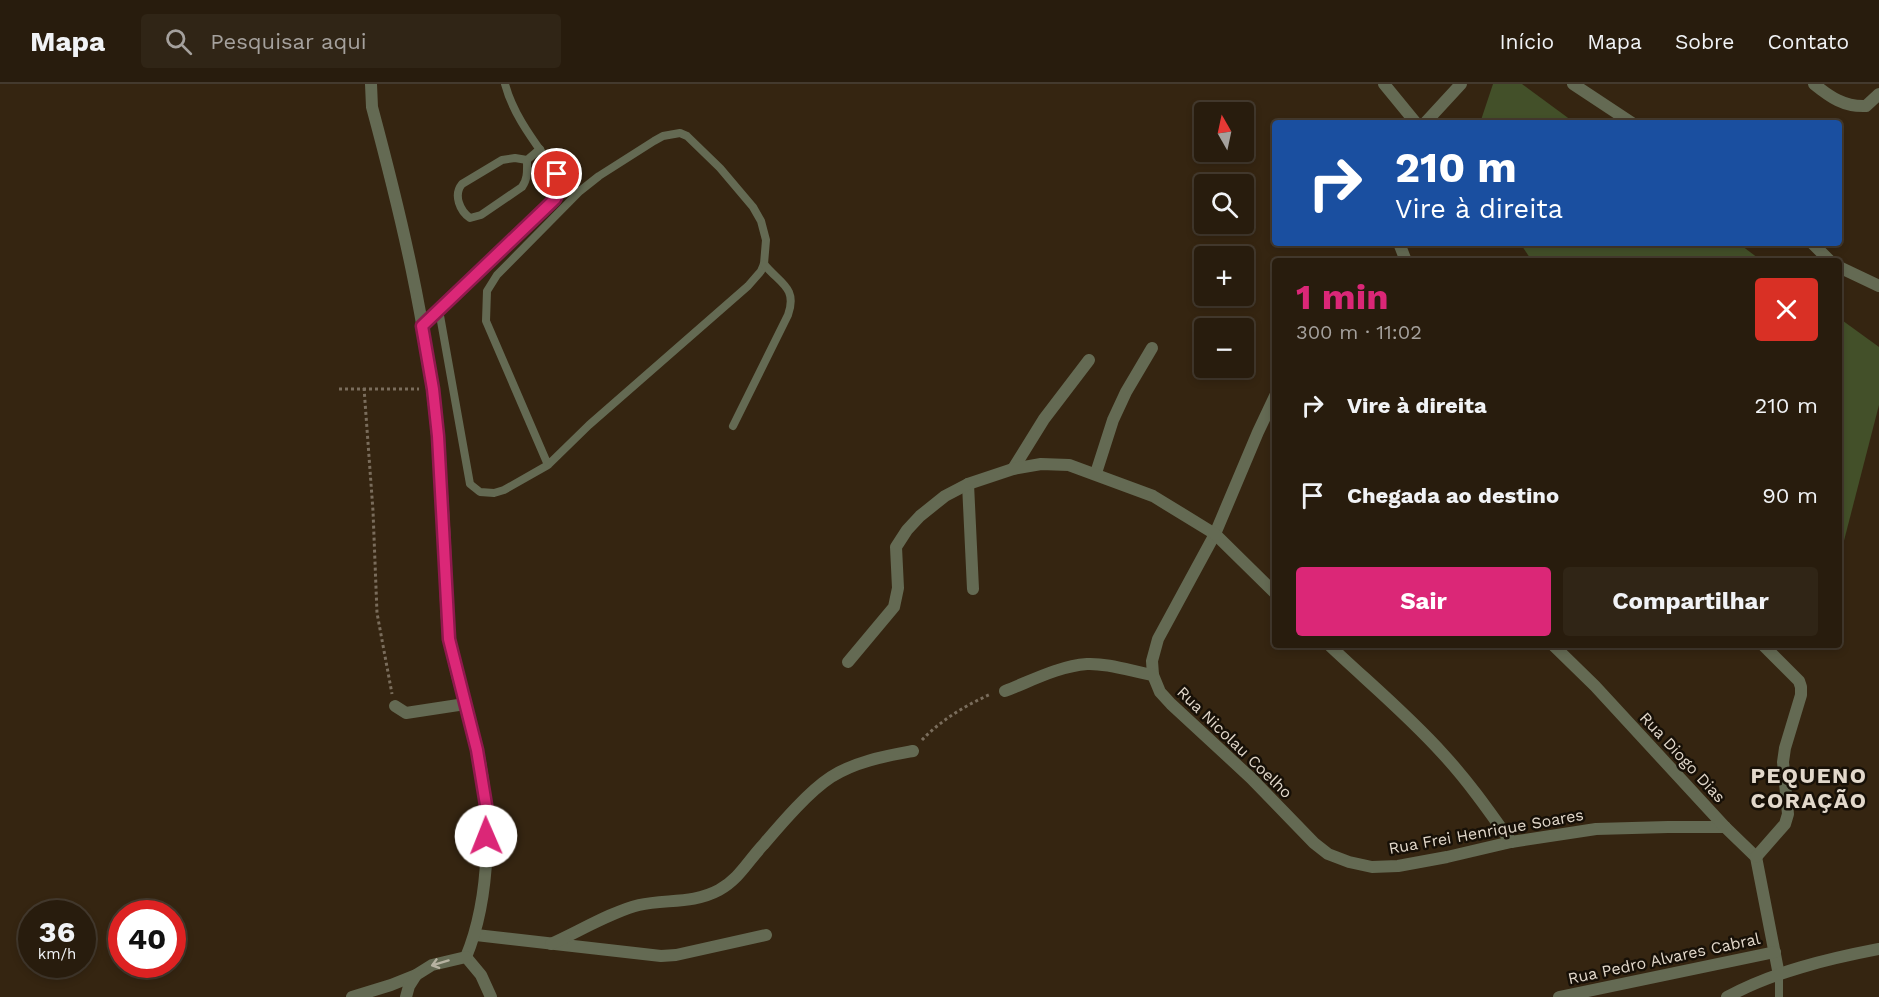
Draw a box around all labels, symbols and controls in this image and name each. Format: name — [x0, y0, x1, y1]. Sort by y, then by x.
search box — [141, 14, 561, 68]
text: Mapa — [30, 25, 105, 58]
icon: search — [162, 25, 195, 58]
text: Pesquisar aqui — [210, 29, 367, 54]
text: Início — [1499, 29, 1554, 54]
text: Mapa — [1587, 29, 1642, 54]
text: Sobre — [1675, 29, 1734, 54]
text: Contato — [1767, 29, 1849, 54]
north arrow — [1194, 102, 1254, 162]
map controls — [1194, 102, 1254, 378]
text: 210 m — [1395, 143, 1517, 192]
icon: right — [1296, 144, 1374, 222]
pin — [531, 148, 582, 199]
icon: arrive — [540, 157, 573, 190]
button: search — [1194, 174, 1254, 234]
text: Vire à direita — [1395, 193, 1563, 225]
button: + — [1194, 246, 1254, 306]
text: 1 min — [1296, 276, 1388, 318]
button: close — [1755, 278, 1818, 341]
button: − — [1194, 318, 1254, 378]
text: 300 m · 11:02 — [1296, 320, 1422, 344]
icon: right — [1296, 389, 1329, 422]
text: Vire à direita — [1347, 393, 1487, 418]
text: 210 m — [1754, 393, 1818, 418]
icon: arrive — [1296, 479, 1329, 512]
text: Chegada ao destino — [1347, 483, 1559, 508]
text: 90 m — [1762, 483, 1818, 508]
button: Sair — [1296, 567, 1551, 636]
button: Compartilhar — [1563, 567, 1818, 636]
street label: Rua Nicolau Coelho — [1173, 683, 1296, 802]
street label: Rua Diogo Dias — [1636, 708, 1729, 806]
district label: PEQUENO CORAÇÃO — [1750, 763, 1868, 813]
position arrow — [454, 804, 518, 868]
street label: Rua Frei Henrique Soares — [1387, 805, 1585, 858]
speed limit sign: 40 — [108, 900, 186, 978]
text: 36 — [39, 914, 75, 949]
street label: Rua Pedro Alvares Cabral — [1566, 929, 1762, 988]
text: km/h — [38, 945, 76, 963]
one-way arrow — [431, 958, 450, 969]

